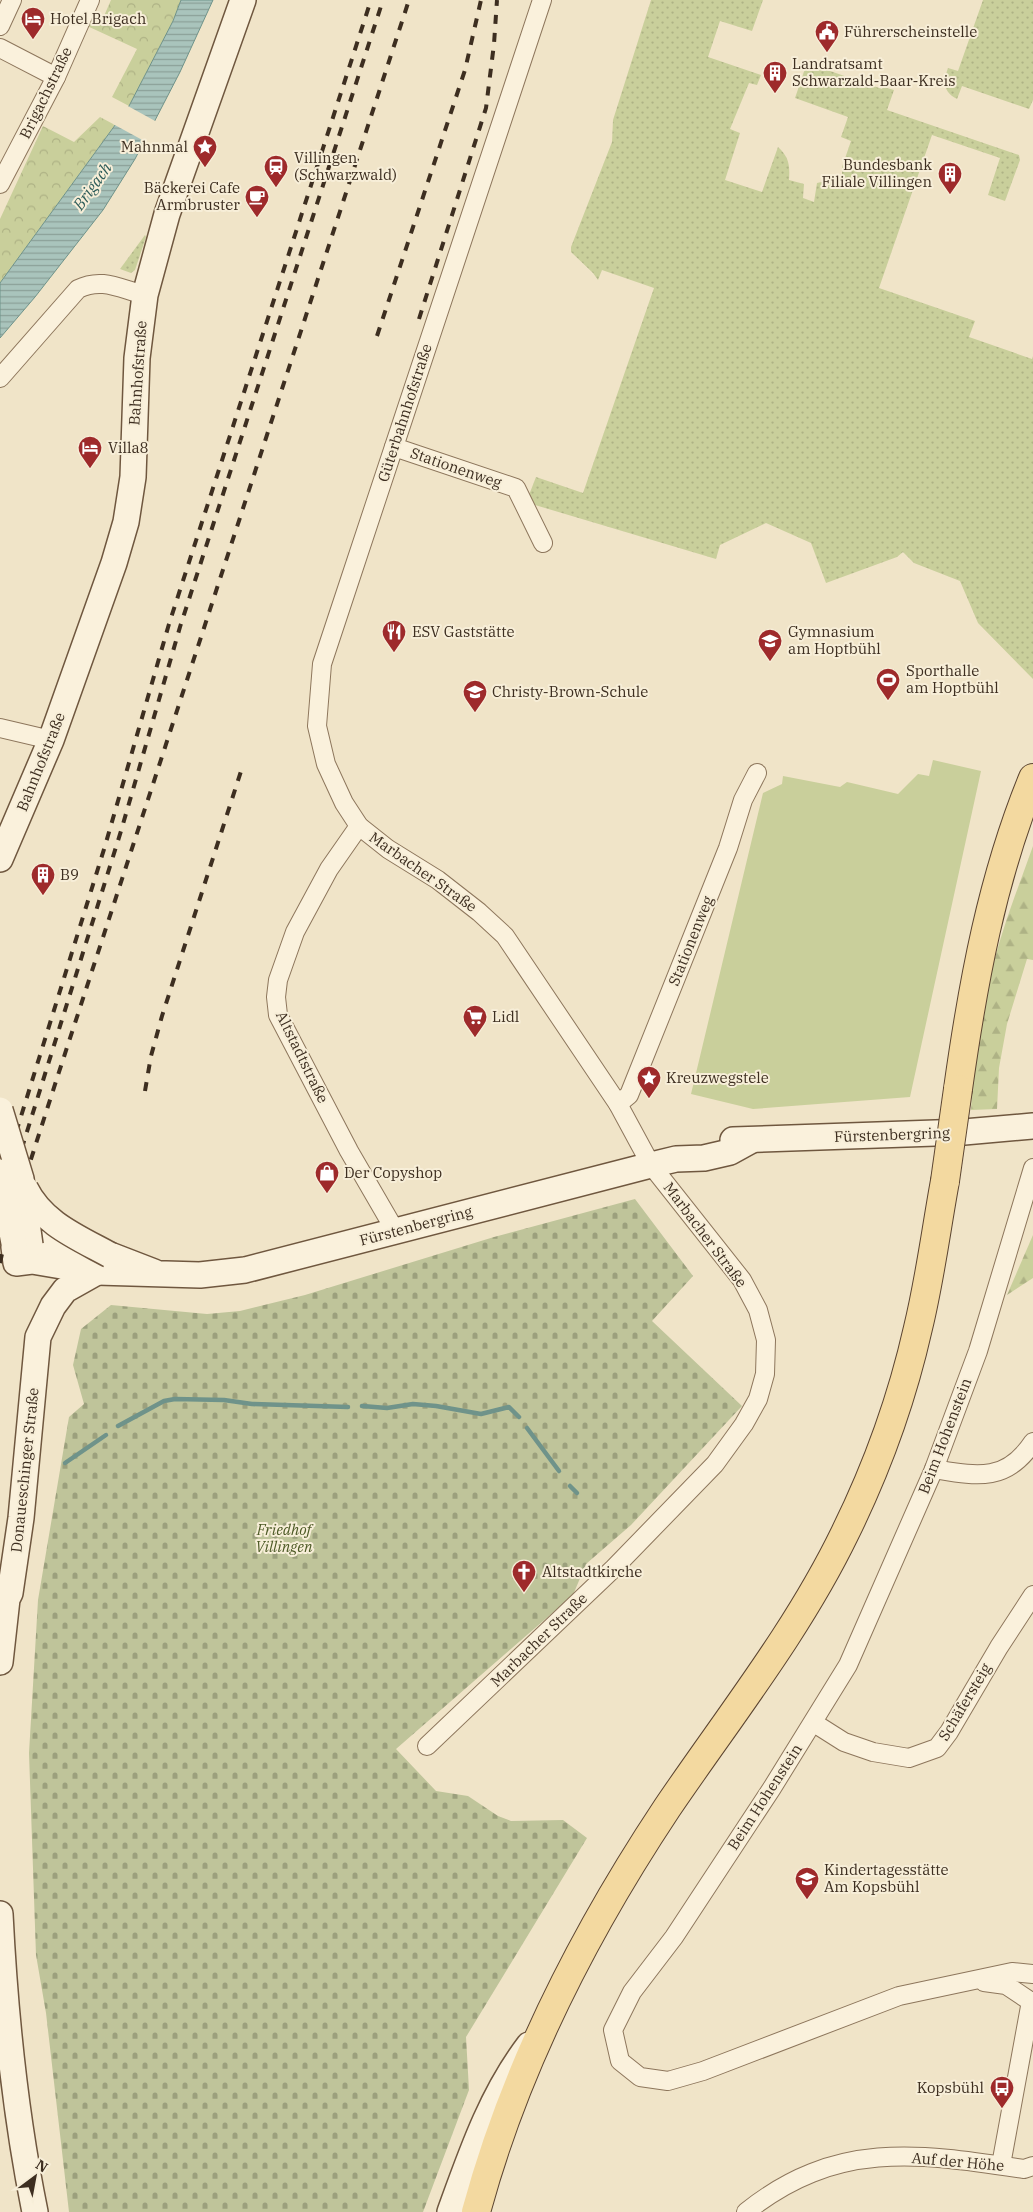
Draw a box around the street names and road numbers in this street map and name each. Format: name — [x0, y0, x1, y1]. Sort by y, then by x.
street label: Brigachstraße — [15, 44, 76, 142]
street label: Bahnhofstraße — [124, 320, 151, 426]
street label: Güterbahnhofstraße — [373, 341, 436, 484]
street label: Stationenweg — [408, 443, 504, 492]
street label: Bahnhofstraße — [12, 710, 69, 814]
street label: Marbacher Straße — [366, 827, 481, 916]
street label: Stationenweg — [664, 893, 717, 989]
street label: Altstadtstraße — [272, 1008, 333, 1106]
street label: Fürstenbergring — [834, 1123, 950, 1146]
street label: Marbacher Straße — [660, 1178, 751, 1291]
street label: Fürstenbergring — [357, 1201, 474, 1250]
street label: Beim Hohenstein — [914, 1375, 976, 1497]
street label: Donaueschinger Straße — [6, 1387, 43, 1553]
street label: Marbacher Straße — [486, 1589, 591, 1691]
street label: Schäfersteig — [934, 1659, 995, 1744]
street label: Beim Hohenstein — [723, 1740, 806, 1853]
street label: Auf der Höhe — [911, 2148, 1005, 2175]

